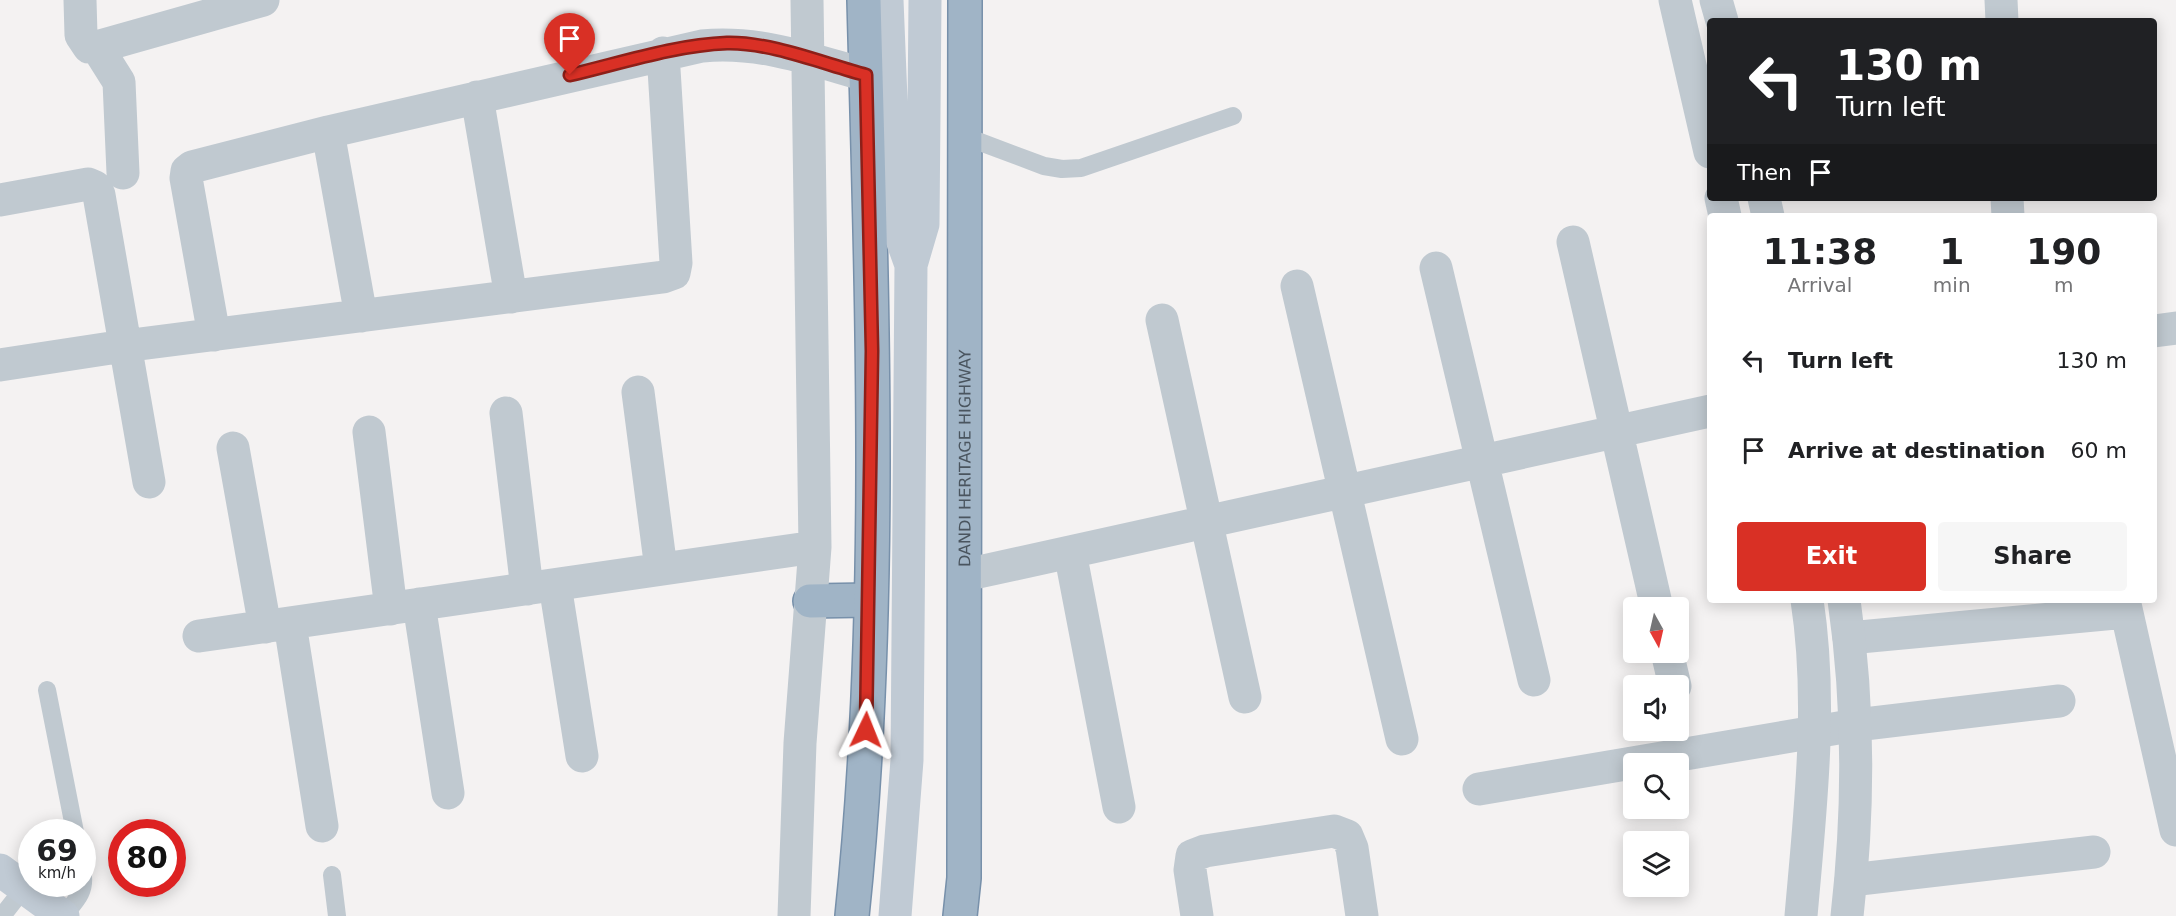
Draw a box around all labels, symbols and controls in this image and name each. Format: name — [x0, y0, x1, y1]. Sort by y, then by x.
pin — [544, 13, 595, 75]
icon: arrive — [553, 22, 586, 55]
text: 130 m — [1836, 41, 1982, 90]
icon: left — [1737, 42, 1815, 120]
text: Turn left — [1836, 91, 1946, 122]
icon: arrive — [1804, 156, 1837, 189]
text: Then — [1737, 160, 1792, 185]
text: 11:38 — [1763, 231, 1877, 272]
text: 1 — [1939, 231, 1964, 272]
text: 190 — [2026, 231, 2101, 272]
text: Arrival — [1787, 273, 1852, 297]
text: min — [1933, 273, 1971, 297]
text: m — [2054, 273, 2074, 297]
icon: left — [1737, 344, 1770, 377]
text: Turn left — [1788, 348, 1893, 373]
text: 130 m — [2057, 348, 2127, 373]
street label: DANDI HERITAGE HIGHWAY — [955, 349, 974, 567]
icon: arrive — [1737, 434, 1770, 467]
text: Arrive at destination — [1788, 438, 2045, 463]
text: 60 m — [2071, 438, 2127, 463]
button: Exit — [1737, 522, 1926, 591]
button: Share — [1938, 522, 2127, 591]
north arrow — [1623, 597, 1689, 663]
map controls — [1623, 597, 1689, 897]
button: sound — [1623, 675, 1689, 741]
position arrow — [834, 698, 898, 762]
button: search — [1623, 753, 1689, 819]
speed limit sign: 80 — [108, 819, 186, 897]
button: layers — [1623, 831, 1689, 897]
text: 69 — [36, 833, 78, 868]
text: km/h — [38, 864, 76, 882]

